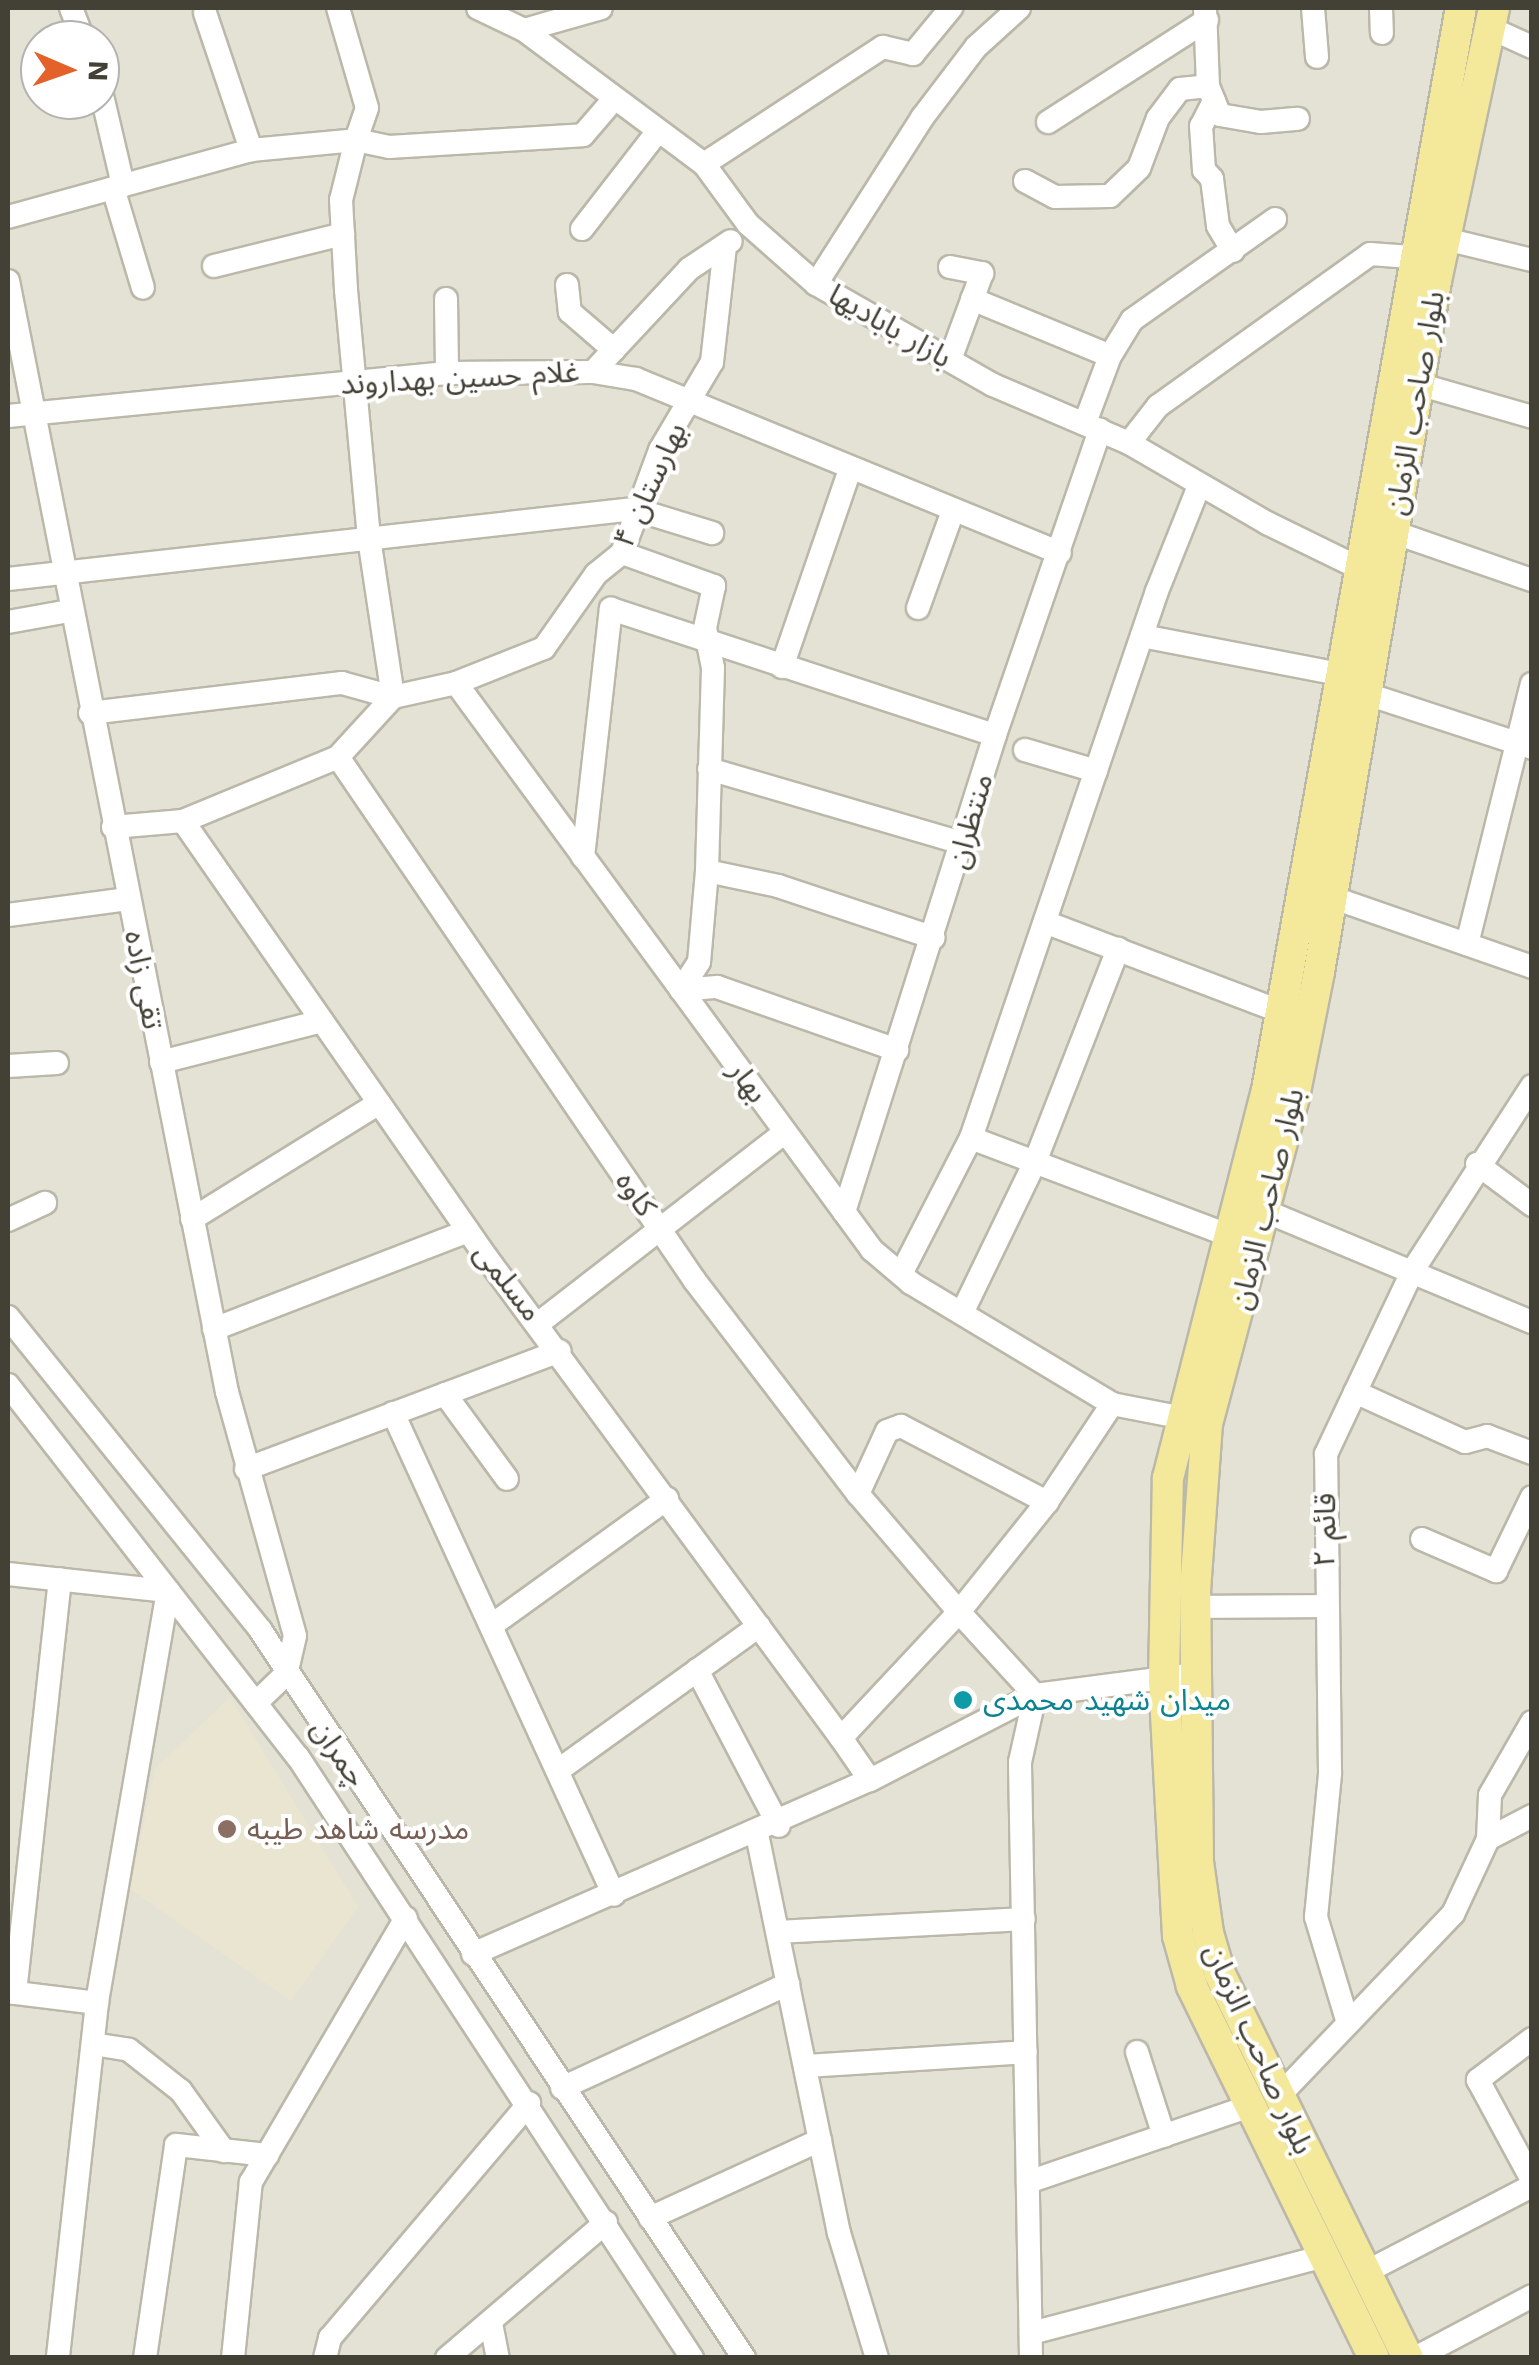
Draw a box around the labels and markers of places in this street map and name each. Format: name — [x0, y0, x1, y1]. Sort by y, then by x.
place label: میدان شهید محمدی — [983, 1682, 1231, 1718]
marker: میدان شهید محمدی — [952, 1689, 974, 1711]
place label: مدرسه شاهد طیبه — [247, 1811, 469, 1847]
marker: مدرسه شاهد طیبه — [216, 1818, 238, 1840]

